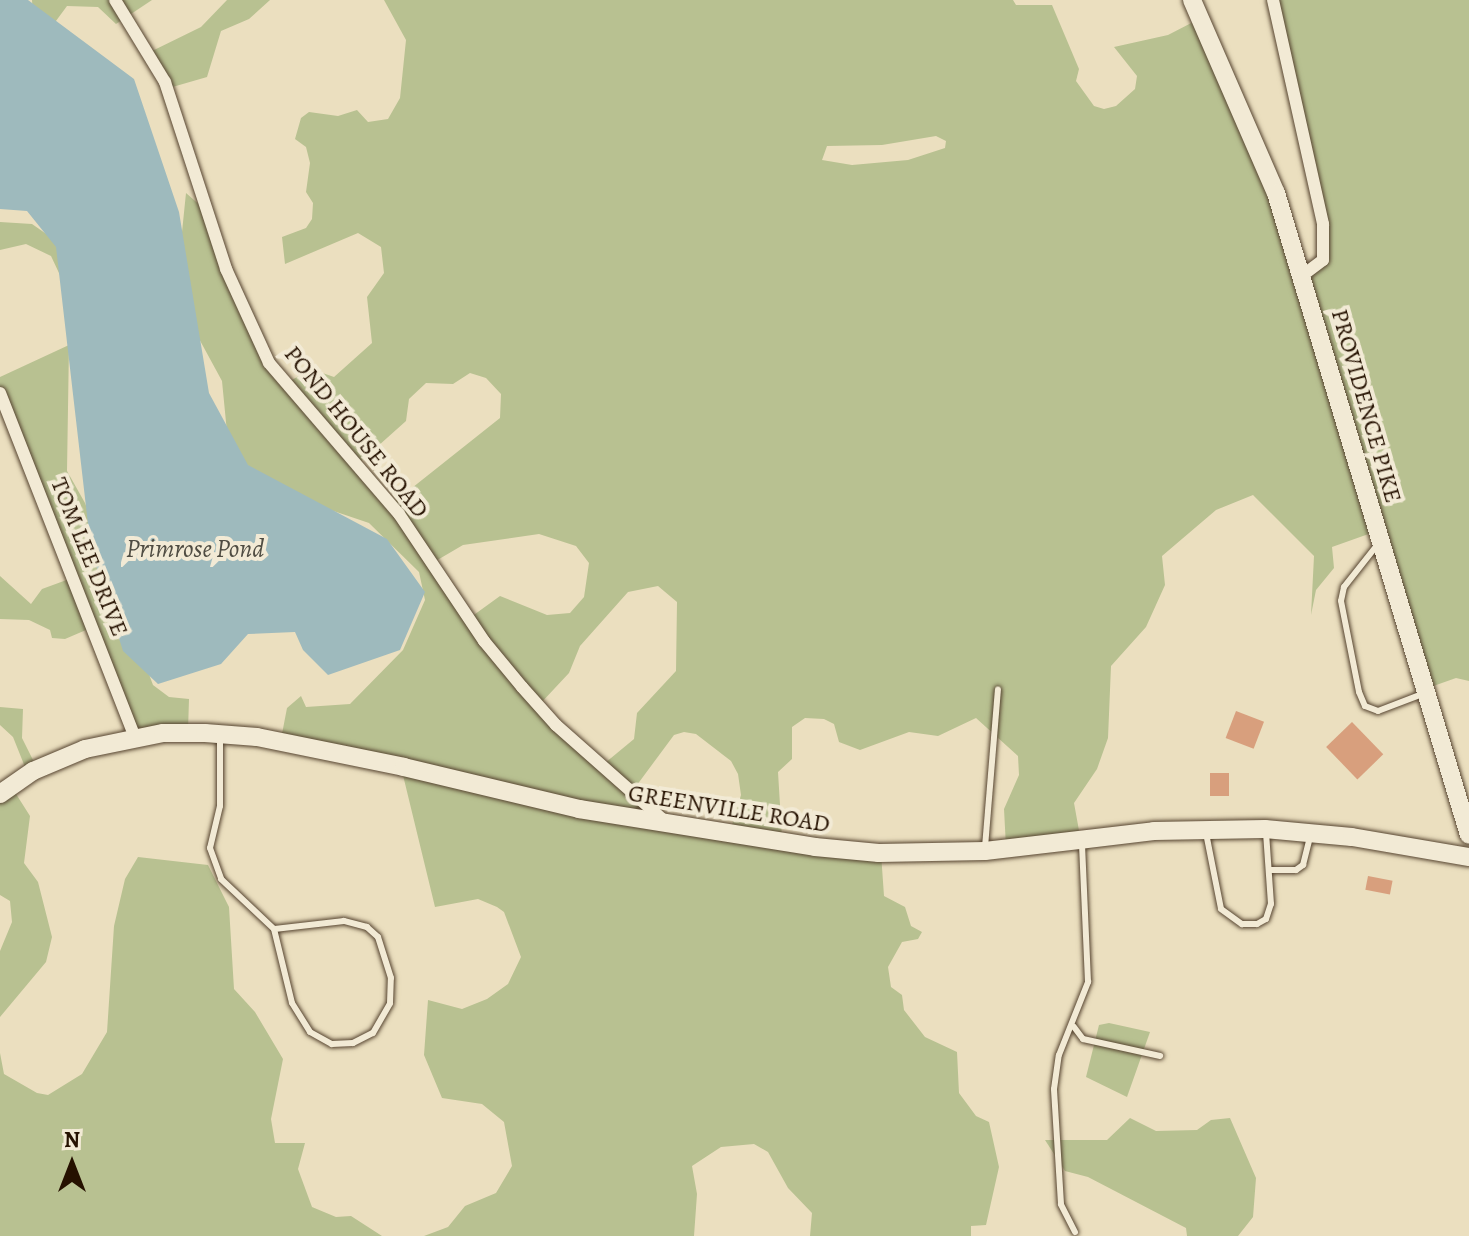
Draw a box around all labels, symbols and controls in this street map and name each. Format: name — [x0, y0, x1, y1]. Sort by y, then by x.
street label: PROVIDENCE PIKE — [1325, 306, 1407, 506]
street label: POND HOUSE ROAD — [278, 340, 434, 524]
street label: TOM LEE DRIVE — [44, 474, 134, 640]
water label: Primrose Pond — [126, 533, 264, 565]
street label: GREENVILLE ROAD — [626, 779, 832, 839]
north arrow — [32, 1124, 112, 1204]
text: N — [64, 1125, 80, 1155]

